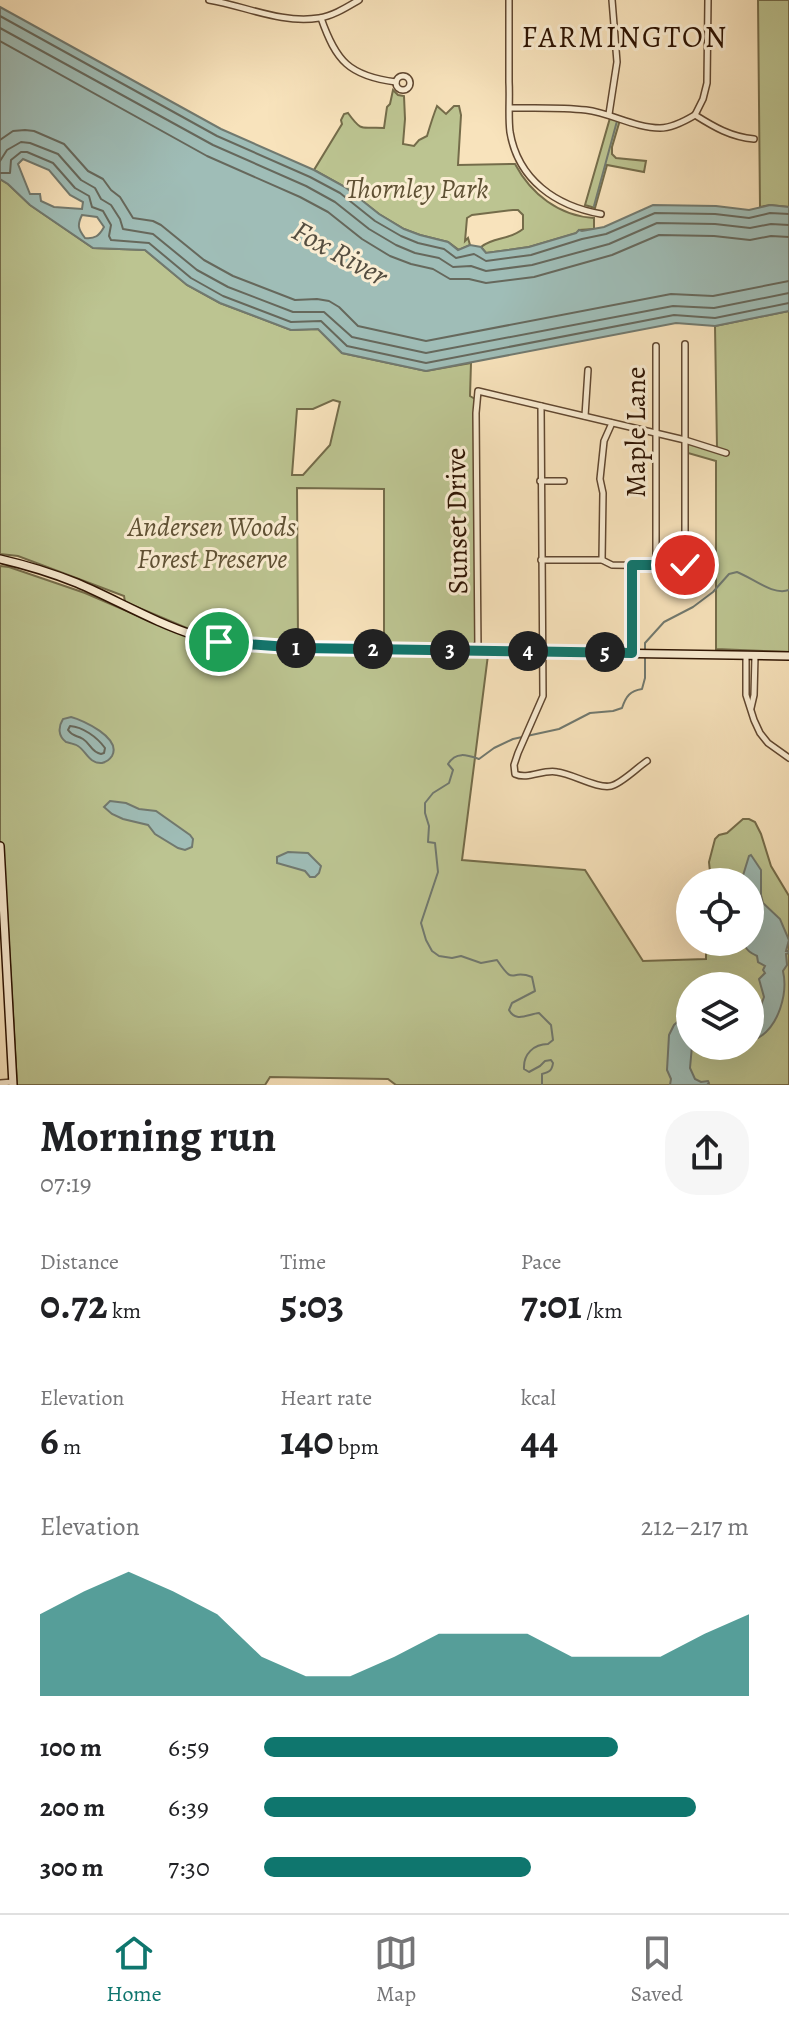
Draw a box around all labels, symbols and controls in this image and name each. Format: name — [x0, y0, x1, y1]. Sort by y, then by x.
district label: FARMINGTON — [522, 17, 728, 57]
park label: Thornley Park — [346, 170, 488, 208]
water label: Fox River — [285, 211, 396, 296]
street label: Maple Lane — [617, 366, 655, 498]
street label: Sunset Drive — [437, 447, 477, 595]
park label: Andersen Woods Forest Preserve — [126, 508, 296, 578]
pin — [651, 531, 719, 599]
icon: check — [663, 543, 707, 587]
pin — [185, 608, 253, 676]
icon: arrive — [197, 620, 241, 664]
pin: 1 — [276, 628, 316, 668]
pin: 2 — [353, 629, 393, 669]
pin: 3 — [430, 630, 470, 670]
pin: 4 — [508, 631, 548, 671]
pin: 5 — [585, 632, 625, 672]
text: 1 — [292, 633, 300, 663]
text: 2 — [368, 634, 378, 664]
text: 3 — [445, 635, 455, 665]
text: 4 — [523, 636, 533, 666]
text: 5 — [600, 637, 610, 667]
map controls — [676, 868, 764, 1060]
button: locate — [676, 868, 764, 956]
button: layers — [676, 972, 764, 1060]
text: Morning run — [40, 1106, 276, 1166]
button: share — [665, 1111, 749, 1195]
text: 07:19 — [40, 1166, 92, 1201]
text: Distance — [40, 1247, 119, 1277]
text: Time — [280, 1247, 326, 1277]
text: Pace — [521, 1247, 561, 1277]
text: 0.72 — [40, 1277, 108, 1332]
text: 5:03 — [280, 1277, 344, 1332]
text: 7:01 — [521, 1277, 582, 1332]
text: km — [108, 1296, 141, 1326]
text: /km — [582, 1296, 623, 1326]
text: Elevation — [40, 1383, 124, 1413]
text: Heart rate — [280, 1383, 372, 1413]
text: kcal — [521, 1383, 556, 1413]
text: 6 — [40, 1413, 59, 1468]
text: 140 — [280, 1413, 334, 1468]
text: 44 — [521, 1413, 558, 1468]
text: m — [59, 1432, 81, 1462]
text: bpm — [334, 1432, 379, 1462]
text: Elevation — [40, 1509, 140, 1544]
text: 212–217 m — [641, 1509, 749, 1544]
text: 100 m — [40, 1730, 102, 1765]
text: 6:59 — [168, 1730, 209, 1765]
text: 200 m — [40, 1790, 105, 1825]
text: 6:39 — [168, 1790, 209, 1825]
text: 300 m — [40, 1850, 104, 1885]
text: 7:30 — [168, 1850, 210, 1885]
tab: Home — [106, 1931, 162, 2009]
tab: Map — [374, 1931, 418, 2009]
tab: Saved — [631, 1931, 683, 2009]

